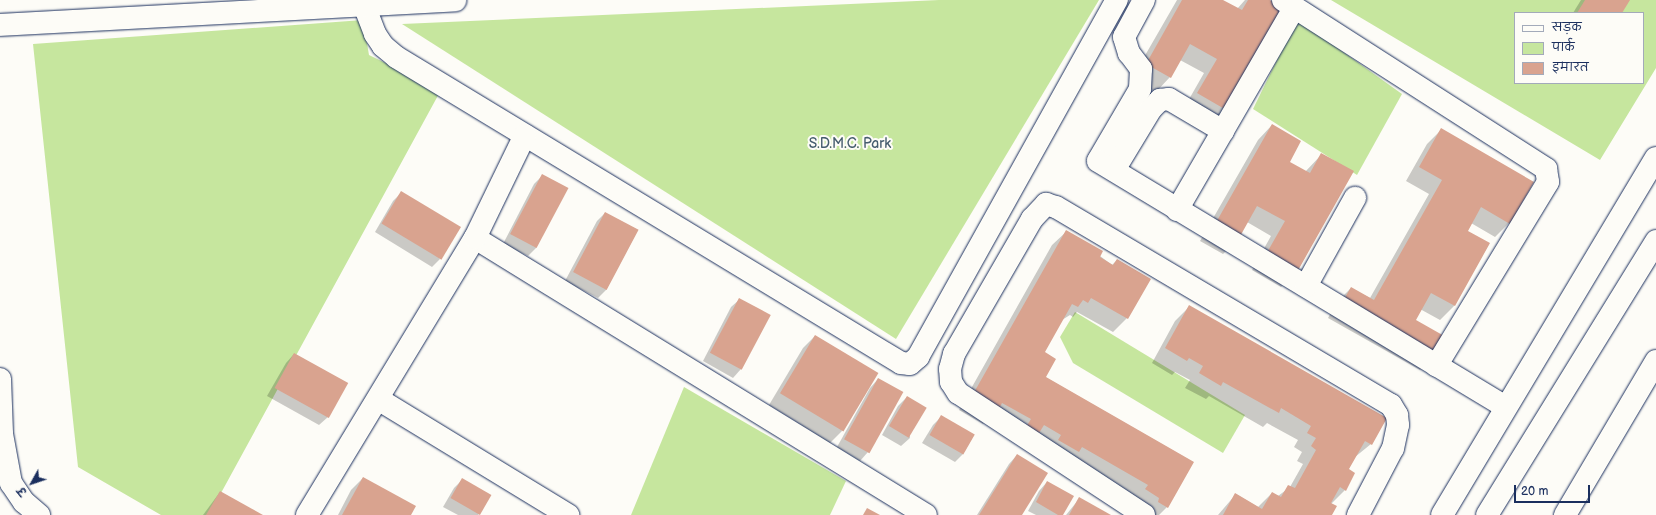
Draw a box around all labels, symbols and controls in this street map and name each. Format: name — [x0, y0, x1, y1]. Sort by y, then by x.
legend — [1514, 12, 1644, 84]
text: सड़क — [1552, 20, 1582, 35]
text: पार्क — [1552, 40, 1575, 55]
text: इमारत — [1552, 60, 1589, 75]
park label: S.D.M.C. Park — [809, 136, 891, 152]
north arrow — [12, 463, 52, 503]
scale bar — [1516, 477, 1592, 503]
text: उ — [15, 484, 30, 498]
text: 20 m — [1521, 484, 1548, 499]

